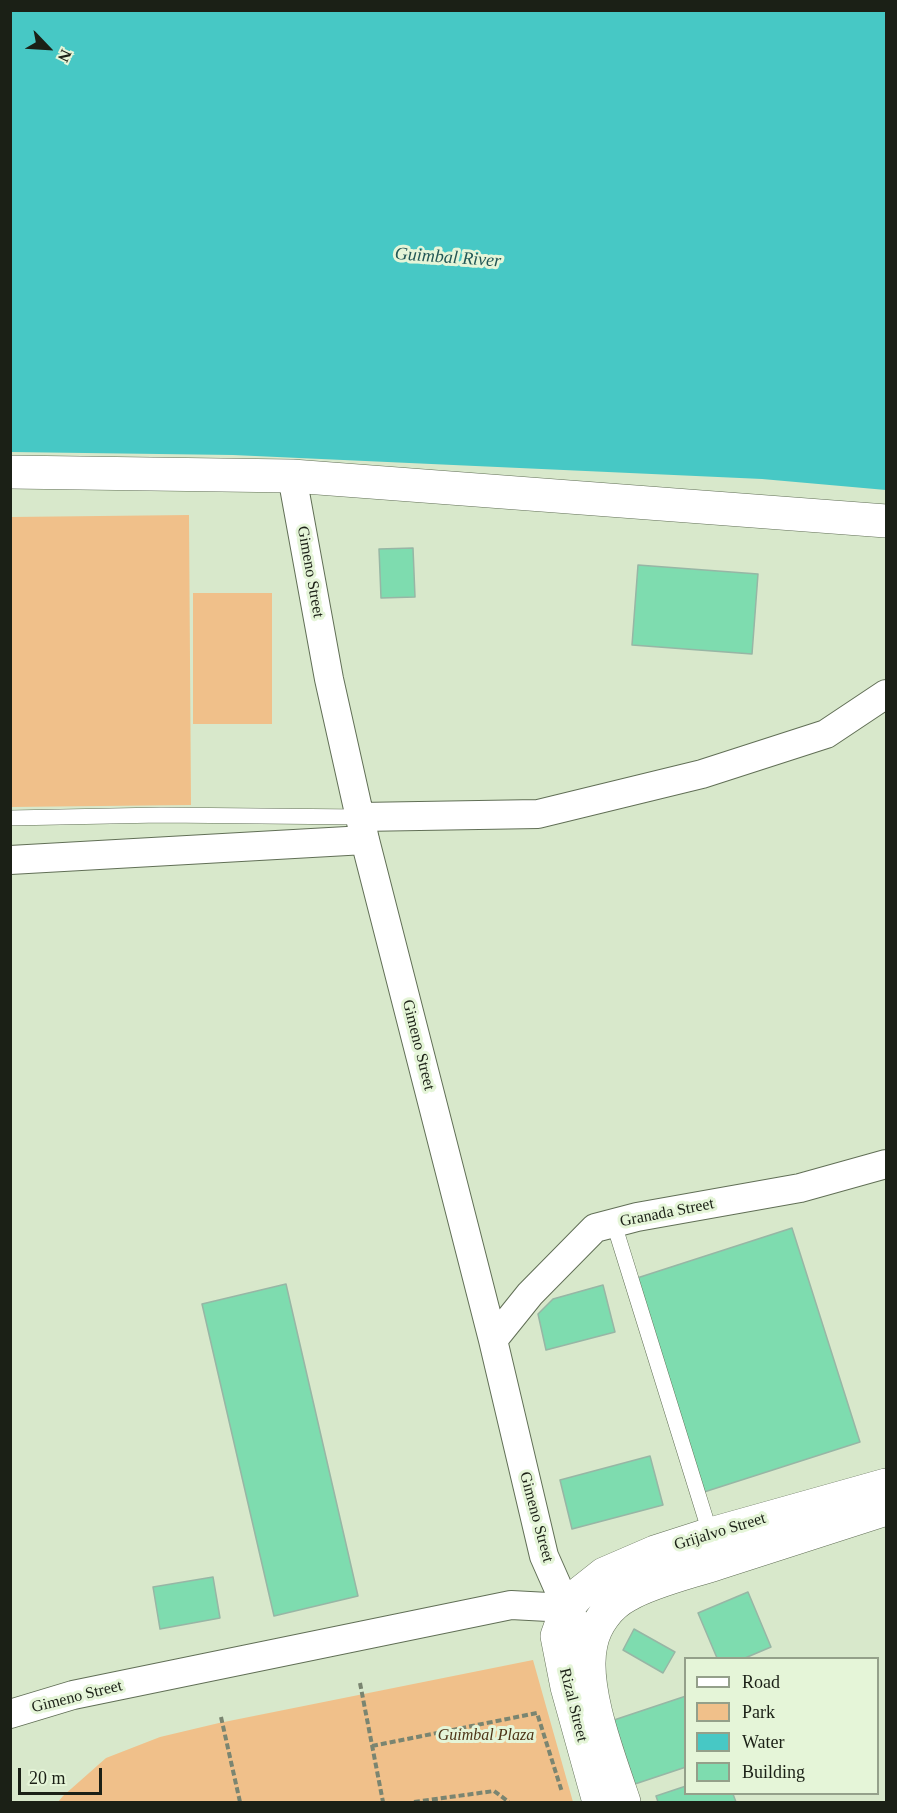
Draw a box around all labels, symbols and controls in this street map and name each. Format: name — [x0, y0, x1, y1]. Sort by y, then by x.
north arrow — [18, 18, 78, 78]
text: N — [55, 47, 75, 65]
water label: Guimbal River — [394, 244, 502, 272]
street label: Gimeno Street — [292, 525, 328, 619]
street label: Gimeno Street — [397, 998, 439, 1092]
street label: Granada Street — [618, 1194, 716, 1232]
street label: Gimeno Street — [515, 1470, 557, 1564]
street label: Grijalvo Street — [672, 1509, 768, 1555]
legend — [684, 1657, 879, 1795]
street label: Rizal Street — [555, 1666, 591, 1744]
text: Road — [742, 1672, 780, 1692]
street label: Gimeno Street — [30, 1676, 124, 1718]
text: Park — [742, 1702, 775, 1722]
park label: Guimbal Plaza — [438, 1726, 534, 1746]
text: Water — [742, 1732, 785, 1752]
scale bar — [21, 1756, 105, 1794]
text: Building — [742, 1762, 805, 1782]
text: 20 m — [29, 1768, 66, 1788]

